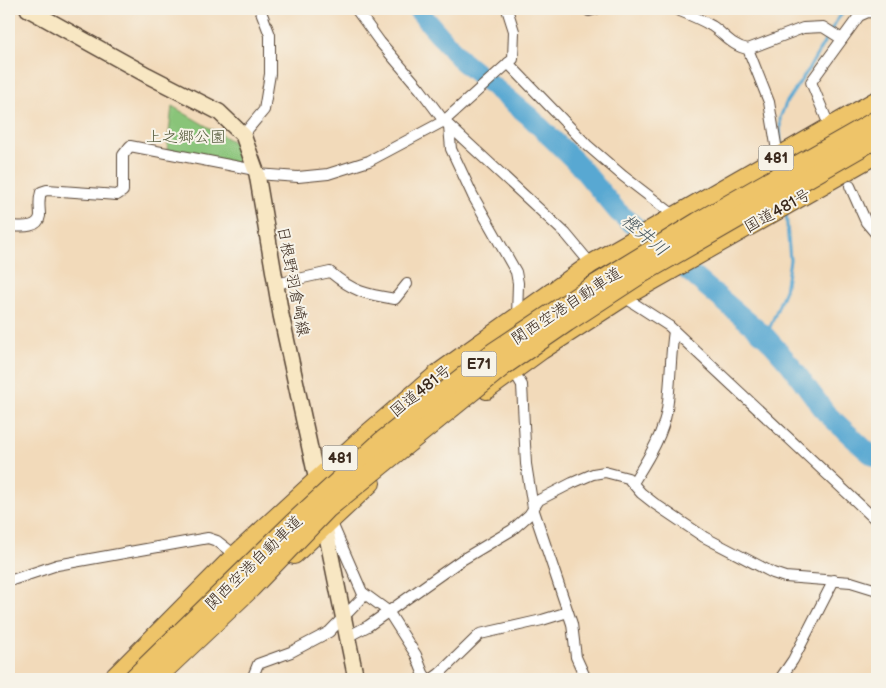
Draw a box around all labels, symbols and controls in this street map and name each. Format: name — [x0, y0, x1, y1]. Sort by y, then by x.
park label: 上之郷公園 — [146, 128, 226, 147]
road number: 481 — [758, 146, 794, 170]
street label: 国道481号 — [741, 185, 814, 237]
water label: 樫井川 — [617, 210, 672, 261]
street label: 日根野羽倉崎線 — [273, 224, 313, 338]
street label: 関西空港自動車道 — [508, 263, 626, 349]
road number: E71 — [462, 352, 496, 376]
street label: 国道481号 — [386, 361, 455, 422]
road number: 481 — [322, 446, 358, 470]
street label: 関西空港自動車道 — [201, 512, 307, 614]

